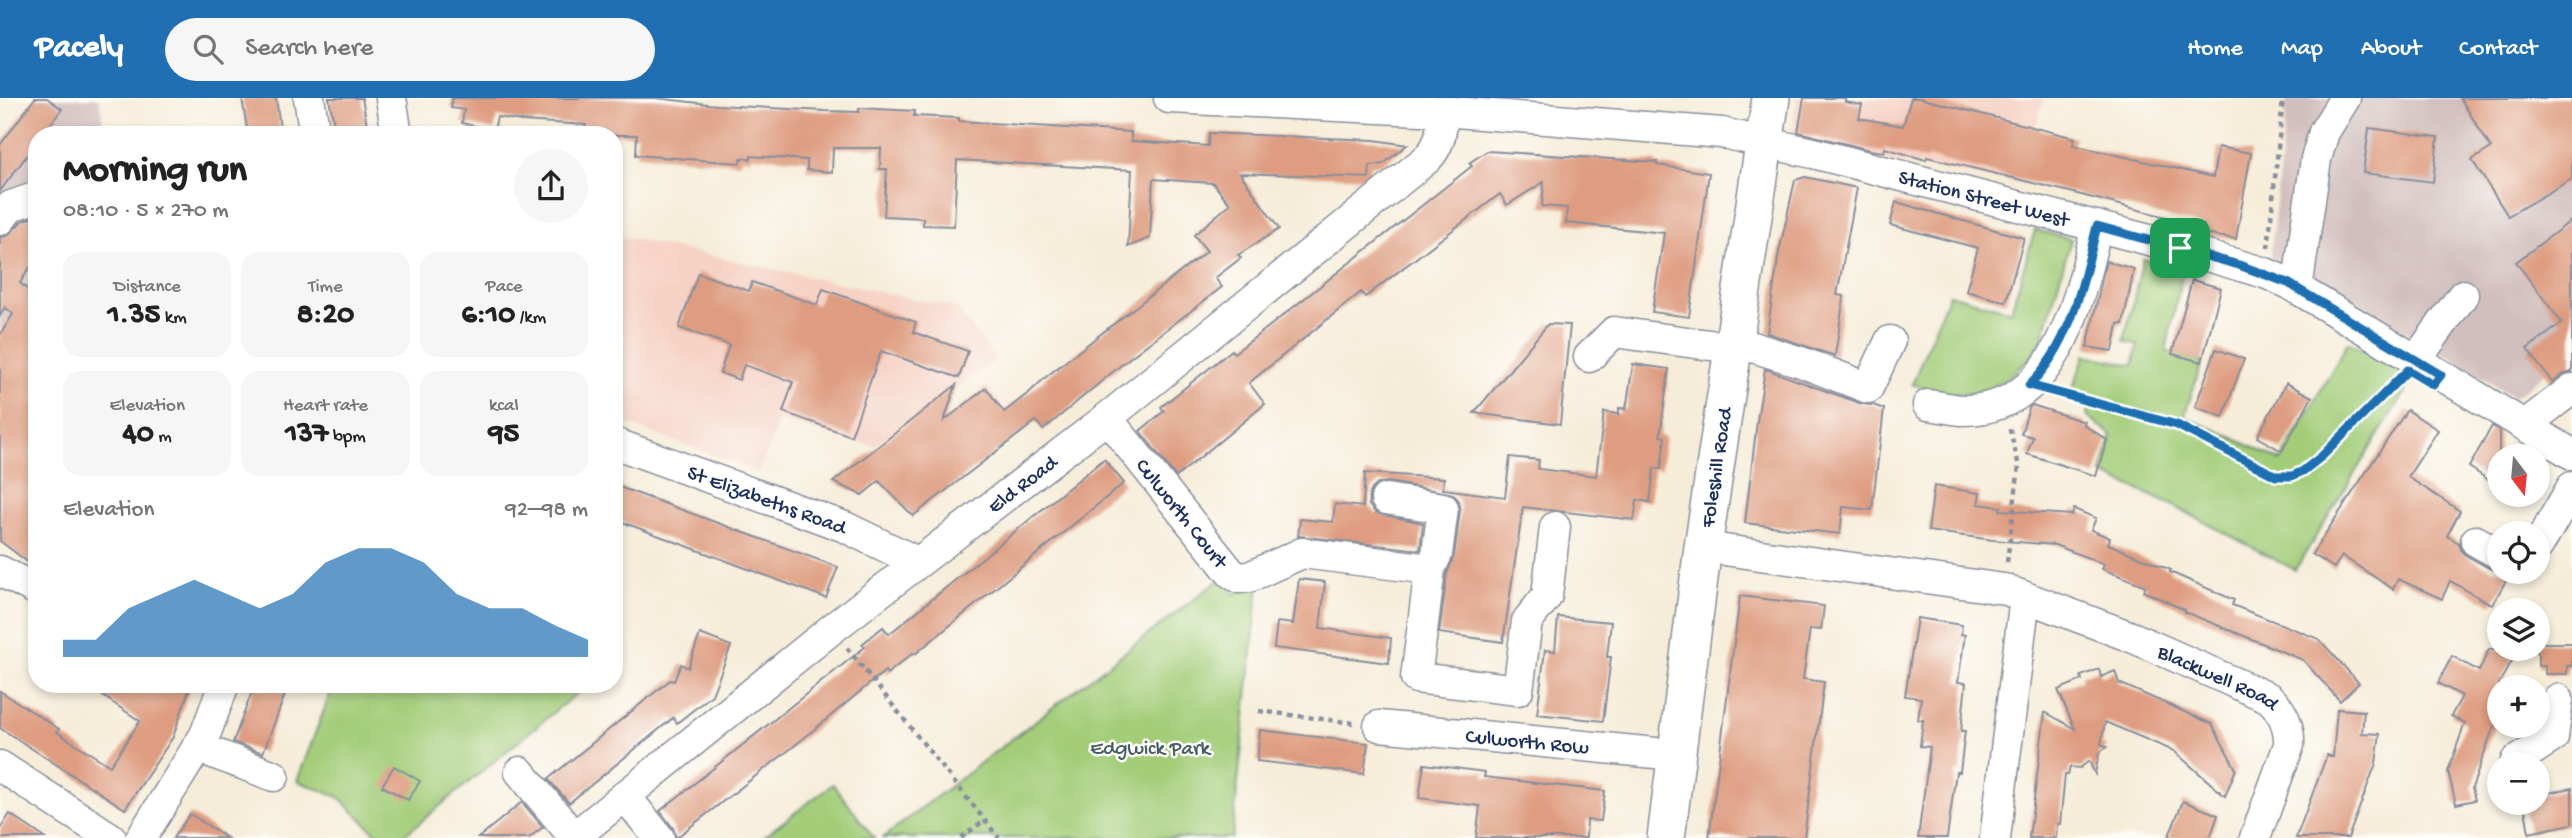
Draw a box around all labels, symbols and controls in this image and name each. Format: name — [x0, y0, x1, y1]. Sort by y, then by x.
search box — [165, 18, 655, 81]
text: Pacely — [35, 30, 123, 68]
icon: search — [189, 30, 227, 68]
text: Search here — [245, 34, 373, 65]
text: Home — [2187, 35, 2243, 64]
text: Map — [2281, 35, 2323, 64]
text: About — [2361, 35, 2421, 64]
text: Contact — [2459, 35, 2537, 64]
button: share — [514, 149, 588, 223]
text: Morning run — [63, 150, 247, 194]
street label: Station Street West — [1895, 167, 2073, 235]
text: 08:10 · 5 × 270 m — [63, 198, 229, 225]
pin — [2150, 218, 2210, 278]
icon: arrive — [2161, 229, 2199, 267]
text: Distance — [114, 276, 181, 299]
text: Time — [308, 276, 343, 299]
text: Pace — [485, 276, 522, 299]
text: 1.35 — [107, 299, 160, 334]
text: 8:20 — [297, 299, 354, 334]
text: 6:10 — [461, 299, 515, 334]
text: km — [160, 307, 187, 330]
text: /km — [515, 307, 546, 330]
text: Elevation — [109, 395, 185, 418]
text: Heart rate — [283, 395, 368, 418]
text: kcal — [489, 395, 519, 418]
street label: Foleshill Road — [1697, 404, 1740, 530]
text: 40 — [123, 418, 154, 453]
text: 137 — [285, 418, 328, 453]
text: 95 — [488, 418, 519, 453]
text: m — [154, 426, 172, 449]
text: bpm — [328, 426, 366, 449]
north arrow — [2487, 444, 2550, 508]
map controls — [2487, 444, 2550, 815]
street label: Eld Road — [984, 451, 1065, 521]
street label: Culworth Court — [1128, 455, 1233, 577]
street label: St Elizabeths Road — [683, 462, 850, 543]
text: Elevation — [63, 497, 154, 524]
text: 92–98 m — [505, 497, 588, 524]
button: locate — [2487, 521, 2550, 584]
button: layers — [2487, 598, 2550, 661]
street label: Blackwell Road — [2152, 641, 2284, 718]
button: + — [2487, 675, 2550, 738]
street label: Culworth Row — [1464, 726, 1590, 762]
park label: Edgwick Park — [1090, 738, 1212, 763]
button: − — [2487, 752, 2550, 815]

